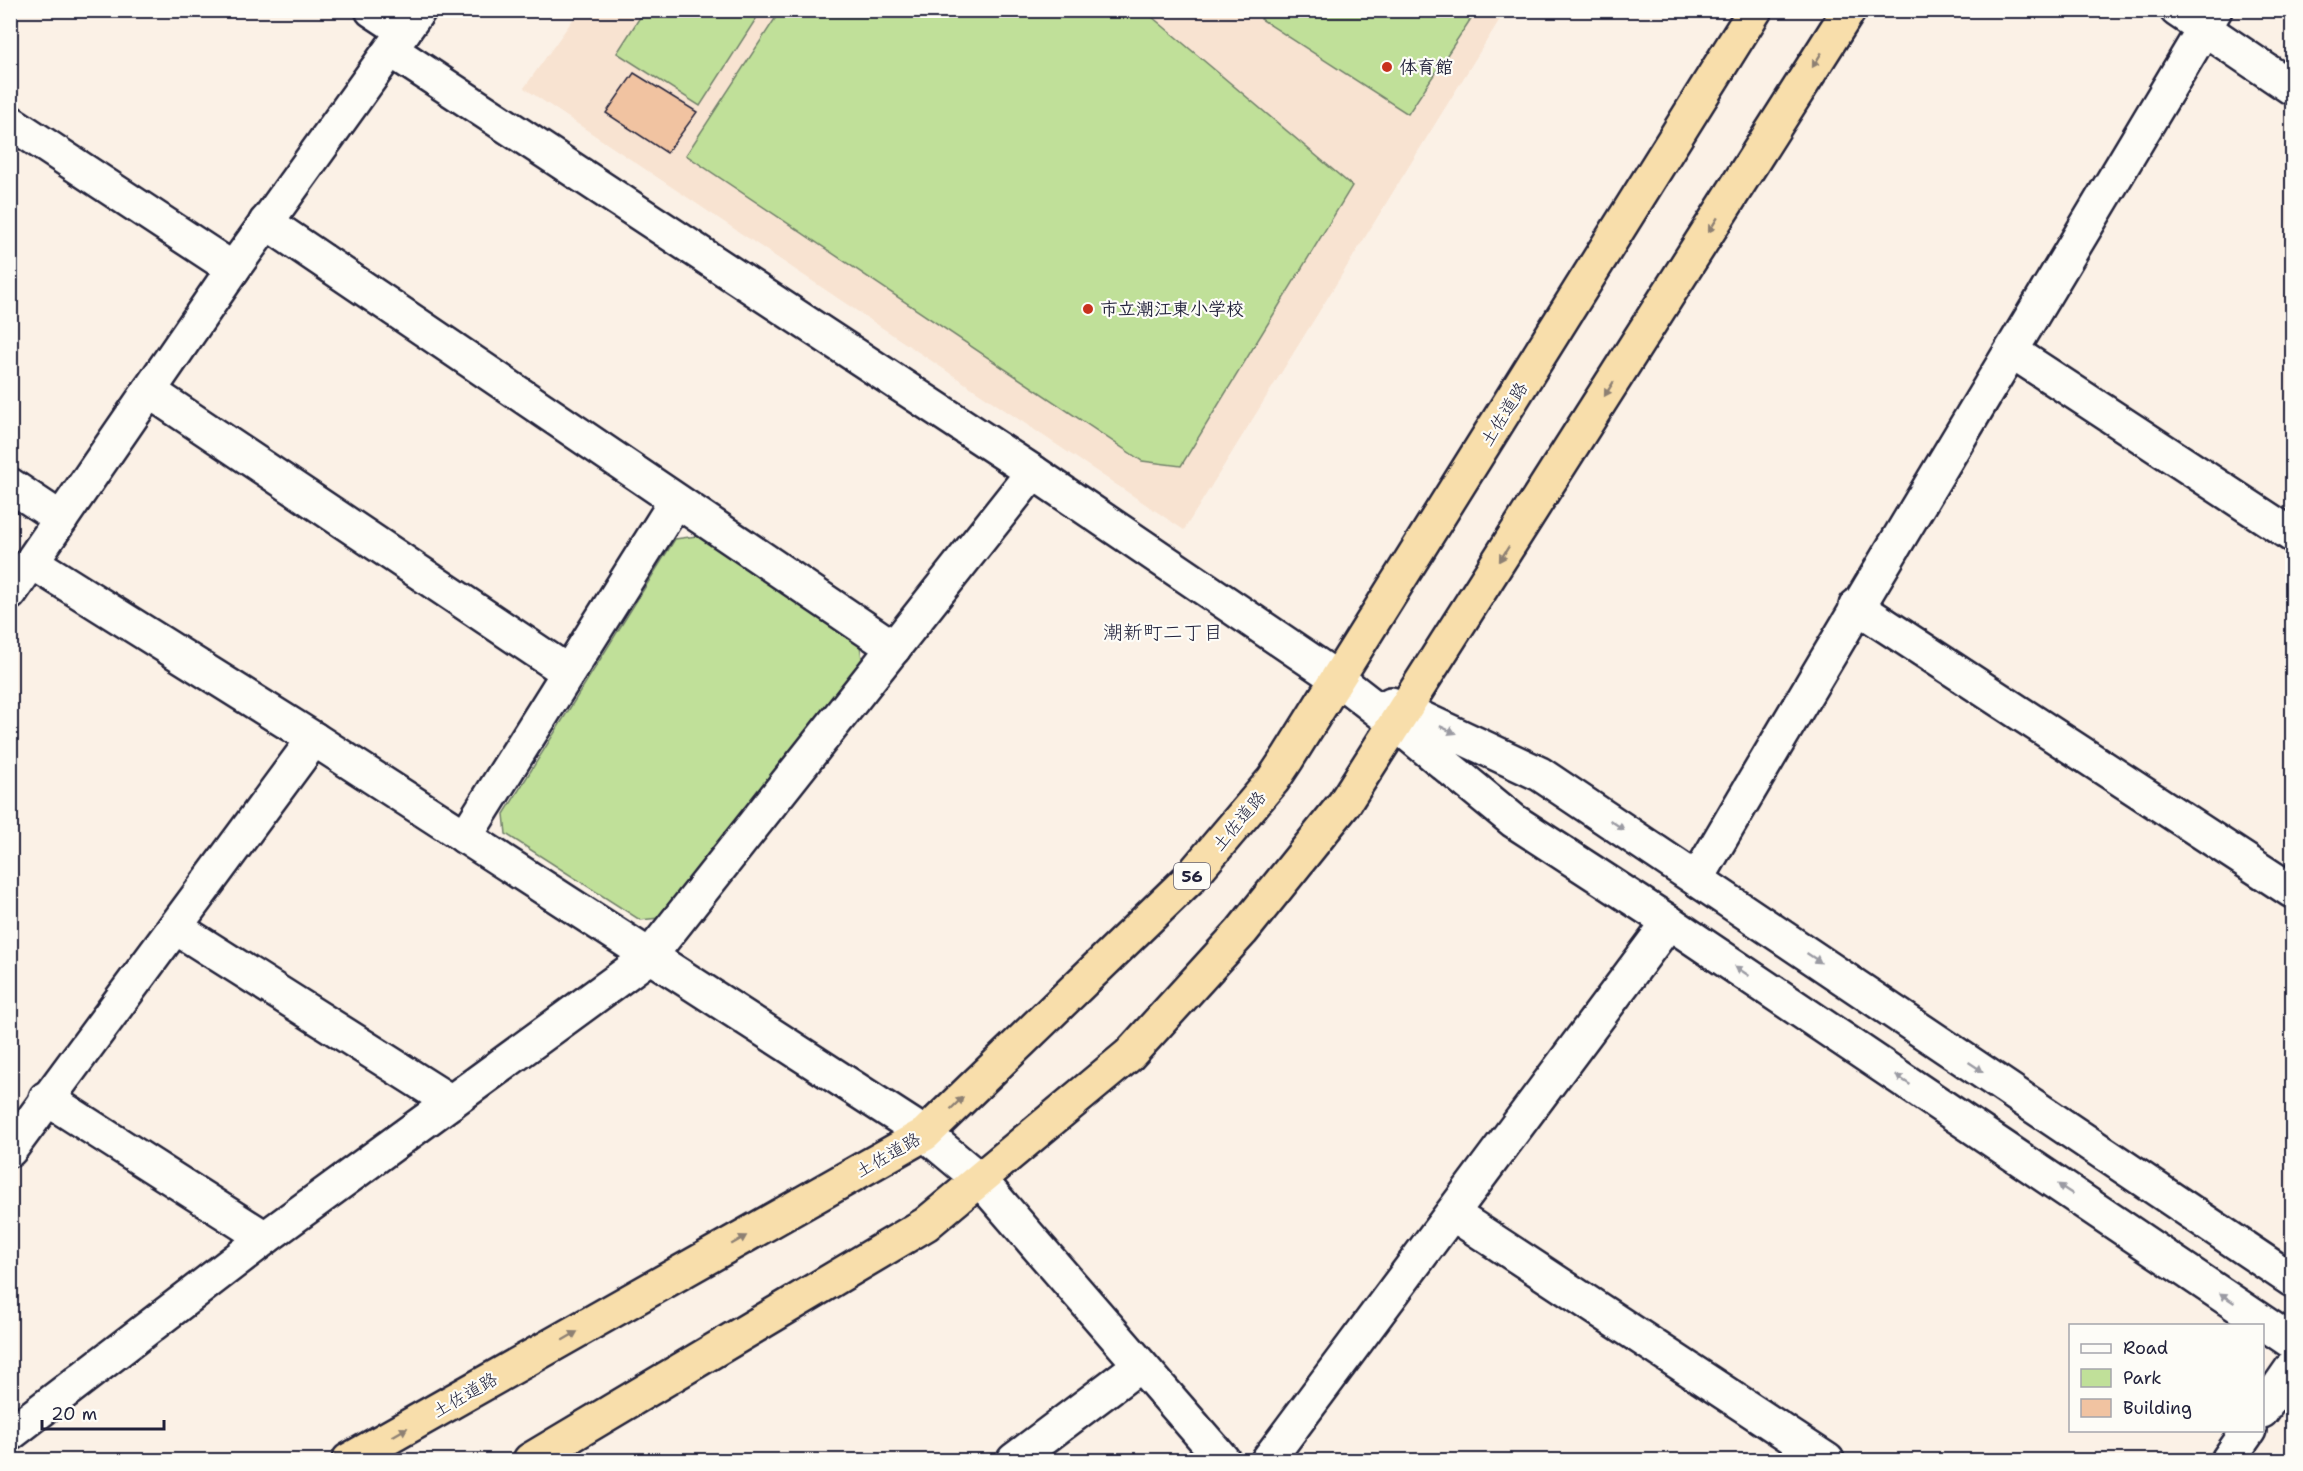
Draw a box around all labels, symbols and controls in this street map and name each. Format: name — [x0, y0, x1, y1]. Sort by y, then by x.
one-way arrow — [1812, 52, 1823, 68]
place label: 体育館 — [1399, 55, 1453, 79]
marker: 体育館 — [1380, 60, 1394, 74]
one-way arrow — [1707, 216, 1719, 232]
place label: 市立潮江東小学校 — [1100, 297, 1244, 321]
marker: 市立潮江東小学校 — [1081, 302, 1095, 316]
street label: 土佐道路 — [1475, 377, 1533, 451]
one-way arrow — [1603, 381, 1614, 397]
one-way arrow — [1499, 546, 1510, 562]
district label: 潮新町二丁目 — [1103, 619, 1223, 645]
one-way arrow — [1439, 726, 1456, 735]
street label: 土佐道路 — [1207, 786, 1271, 856]
one-way arrow — [1609, 820, 1626, 831]
road number: 56 — [1174, 863, 1210, 889]
one-way arrow — [1806, 952, 1822, 963]
one-way arrow — [1734, 965, 1750, 977]
one-way arrow — [1967, 1061, 1983, 1073]
one-way arrow — [1896, 1074, 1912, 1086]
one-way arrow — [949, 1096, 964, 1110]
street label: 土佐道路 — [851, 1127, 925, 1183]
one-way arrow — [2057, 1184, 2073, 1195]
one-way arrow — [731, 1234, 747, 1245]
one-way arrow — [2219, 1292, 2235, 1304]
legend — [2069, 1324, 2264, 1432]
one-way arrow — [561, 1331, 578, 1341]
text: Road — [2123, 1336, 2168, 1360]
text: Park — [2123, 1366, 2162, 1390]
street label: 土佐道路 — [428, 1367, 502, 1423]
scale bar — [42, 1393, 164, 1431]
text: Building — [2123, 1396, 2192, 1420]
text: 20 m — [51, 1402, 97, 1426]
one-way arrow — [392, 1427, 409, 1437]

